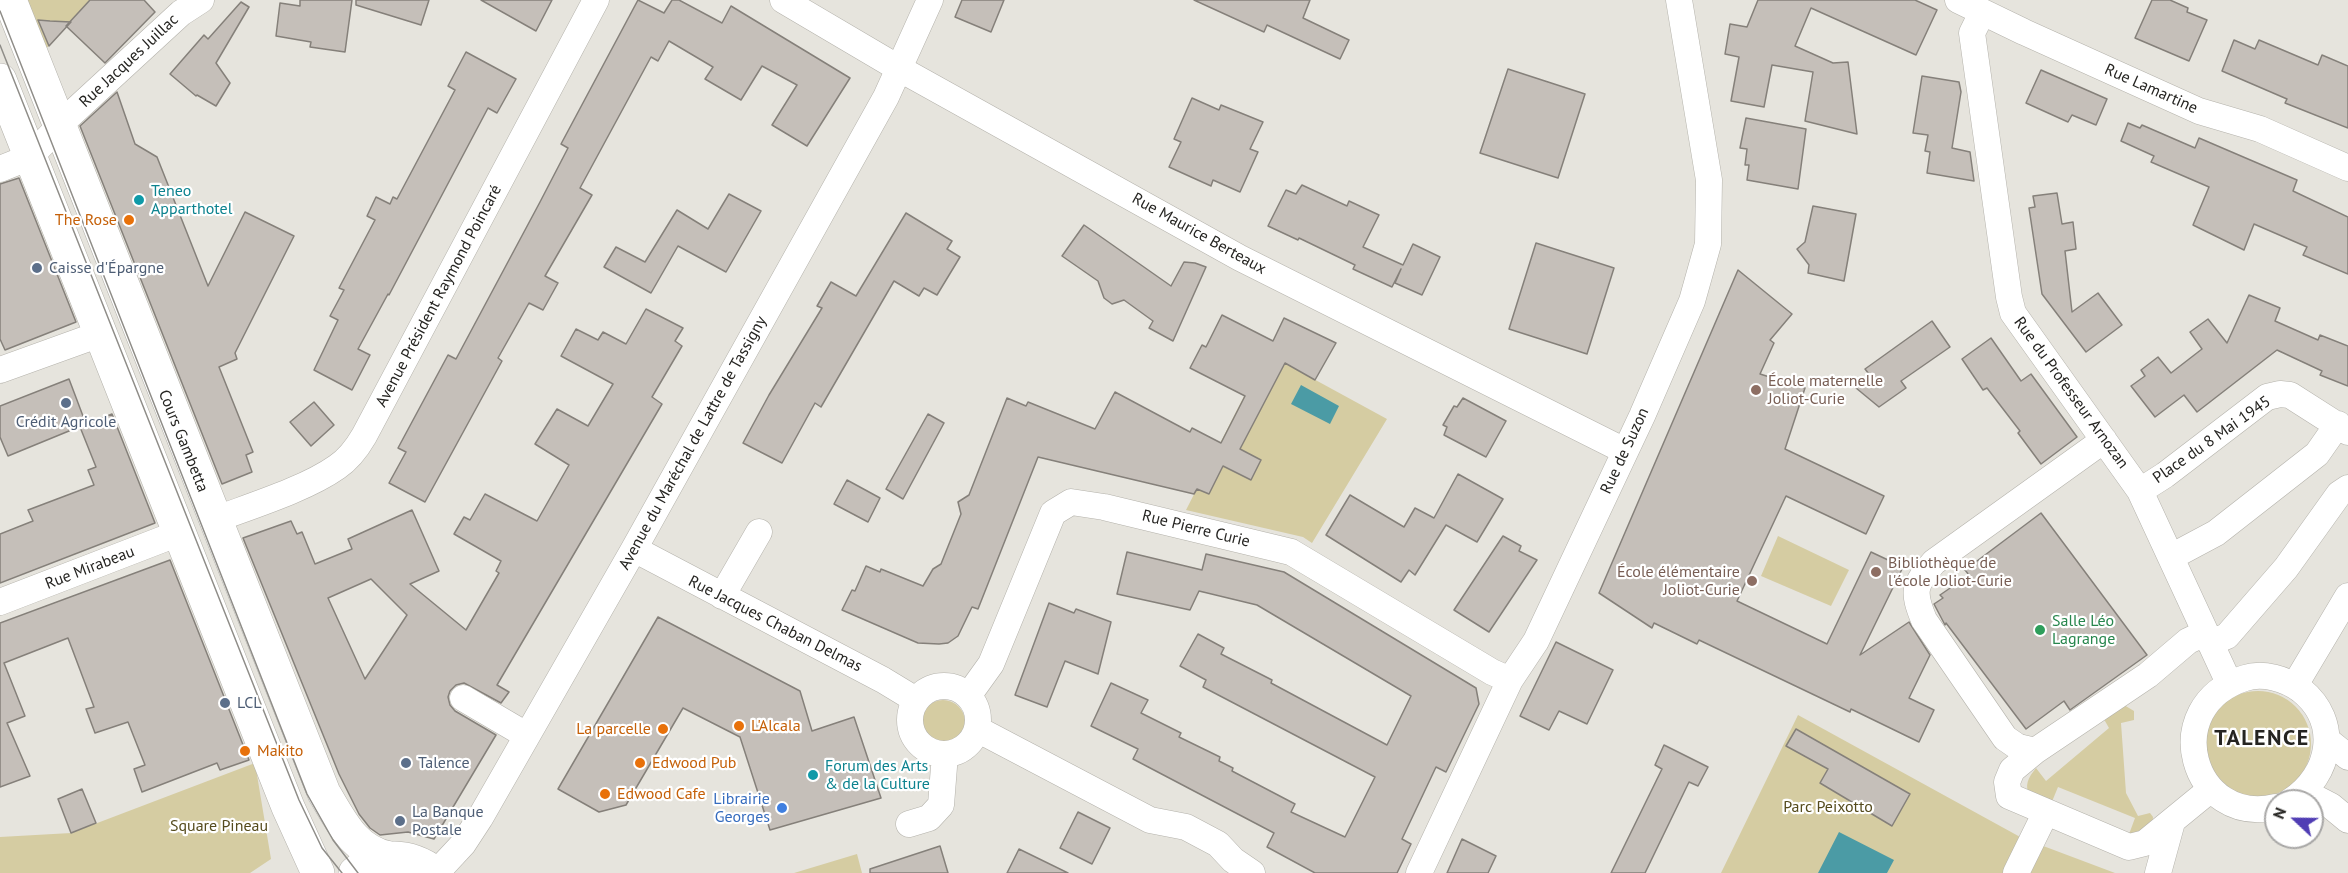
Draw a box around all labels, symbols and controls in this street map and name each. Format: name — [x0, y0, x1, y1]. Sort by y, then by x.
street label: Rue Jacques Juillac — [76, 10, 182, 112]
street label: Rue Lamartine — [2102, 60, 2200, 118]
place label: Teneo Apparthotel — [151, 181, 232, 219]
street label: Avenue Président Raymond Poincaré — [372, 182, 506, 410]
street label: Rue Maurice Berteaux — [1129, 189, 1269, 279]
marker: Teneo Apparthotel — [132, 193, 146, 207]
place label: The Rose — [55, 210, 117, 230]
marker: The Rose — [122, 213, 136, 227]
place label: Caisse d'Épargne — [49, 258, 164, 278]
marker: Caisse d'Épargne — [30, 261, 44, 275]
street label: Avenue du Maréchal de Lattre de Tassigny — [615, 313, 771, 573]
street label: Rue du Professeur Arnozan — [2010, 313, 2132, 473]
place label: École maternelle Joliot-Curie — [1768, 371, 1883, 409]
marker: École maternelle Joliot-Curie — [1749, 383, 1763, 397]
street label: Cours Gambetta — [154, 387, 212, 495]
street label: Place du 8 Mai 1945 — [2149, 392, 2275, 488]
marker: Crédit Agricole — [59, 396, 73, 410]
street label: Rue de Suzon — [1597, 405, 1653, 497]
place label: Crédit Agricole — [16, 412, 116, 432]
street label: Rue Pierre Curie — [1140, 506, 1252, 552]
street label: Rue Mirabeau — [43, 542, 137, 594]
place label: Bibliothèque de l'école Joliot-Curie — [1888, 553, 2012, 591]
place label: École élémentaire Joliot-Curie — [1617, 562, 1740, 600]
marker: Bibliothèque de l'école Joliot-Curie — [1869, 565, 1883, 579]
street label: Rue Jacques Chaban Delmas — [685, 572, 865, 676]
marker: École élémentaire Joliot-Curie — [1745, 574, 1759, 588]
place label: Salle Léo Lagrange — [2052, 611, 2115, 649]
marker: Salle Léo Lagrange — [2033, 623, 2047, 637]
place label: LCL — [237, 693, 262, 713]
marker: LCL — [218, 696, 232, 710]
place label: L'Alcala — [751, 716, 801, 736]
place label: La parcelle — [576, 719, 651, 739]
marker: L'Alcala — [732, 719, 746, 733]
marker: La parcelle — [656, 722, 670, 736]
district label: TALENCE — [2214, 726, 2310, 752]
place label: Makito — [257, 741, 303, 761]
marker: Makito — [238, 744, 252, 758]
place label: Talence — [418, 753, 470, 773]
place label: Edwood Pub — [652, 753, 736, 773]
marker: Talence — [399, 756, 413, 770]
marker: Edwood Pub — [633, 756, 647, 770]
place label: Forum des Arts & de la Culture — [825, 756, 930, 794]
marker: Forum des Arts & de la Culture — [806, 768, 820, 782]
place label: Edwood Cafe — [617, 784, 706, 804]
marker: Edwood Cafe — [598, 787, 612, 801]
place label: Librairie Georges — [713, 789, 770, 827]
north arrow — [2264, 789, 2324, 849]
park label: Parc Peixotto — [1783, 797, 1873, 817]
marker: Librairie Georges — [775, 801, 789, 815]
place label: La Banque Postale — [412, 802, 484, 840]
text: N — [2268, 804, 2290, 822]
marker: La Banque Postale — [393, 814, 407, 828]
park label: Square Pineau — [170, 816, 268, 836]

